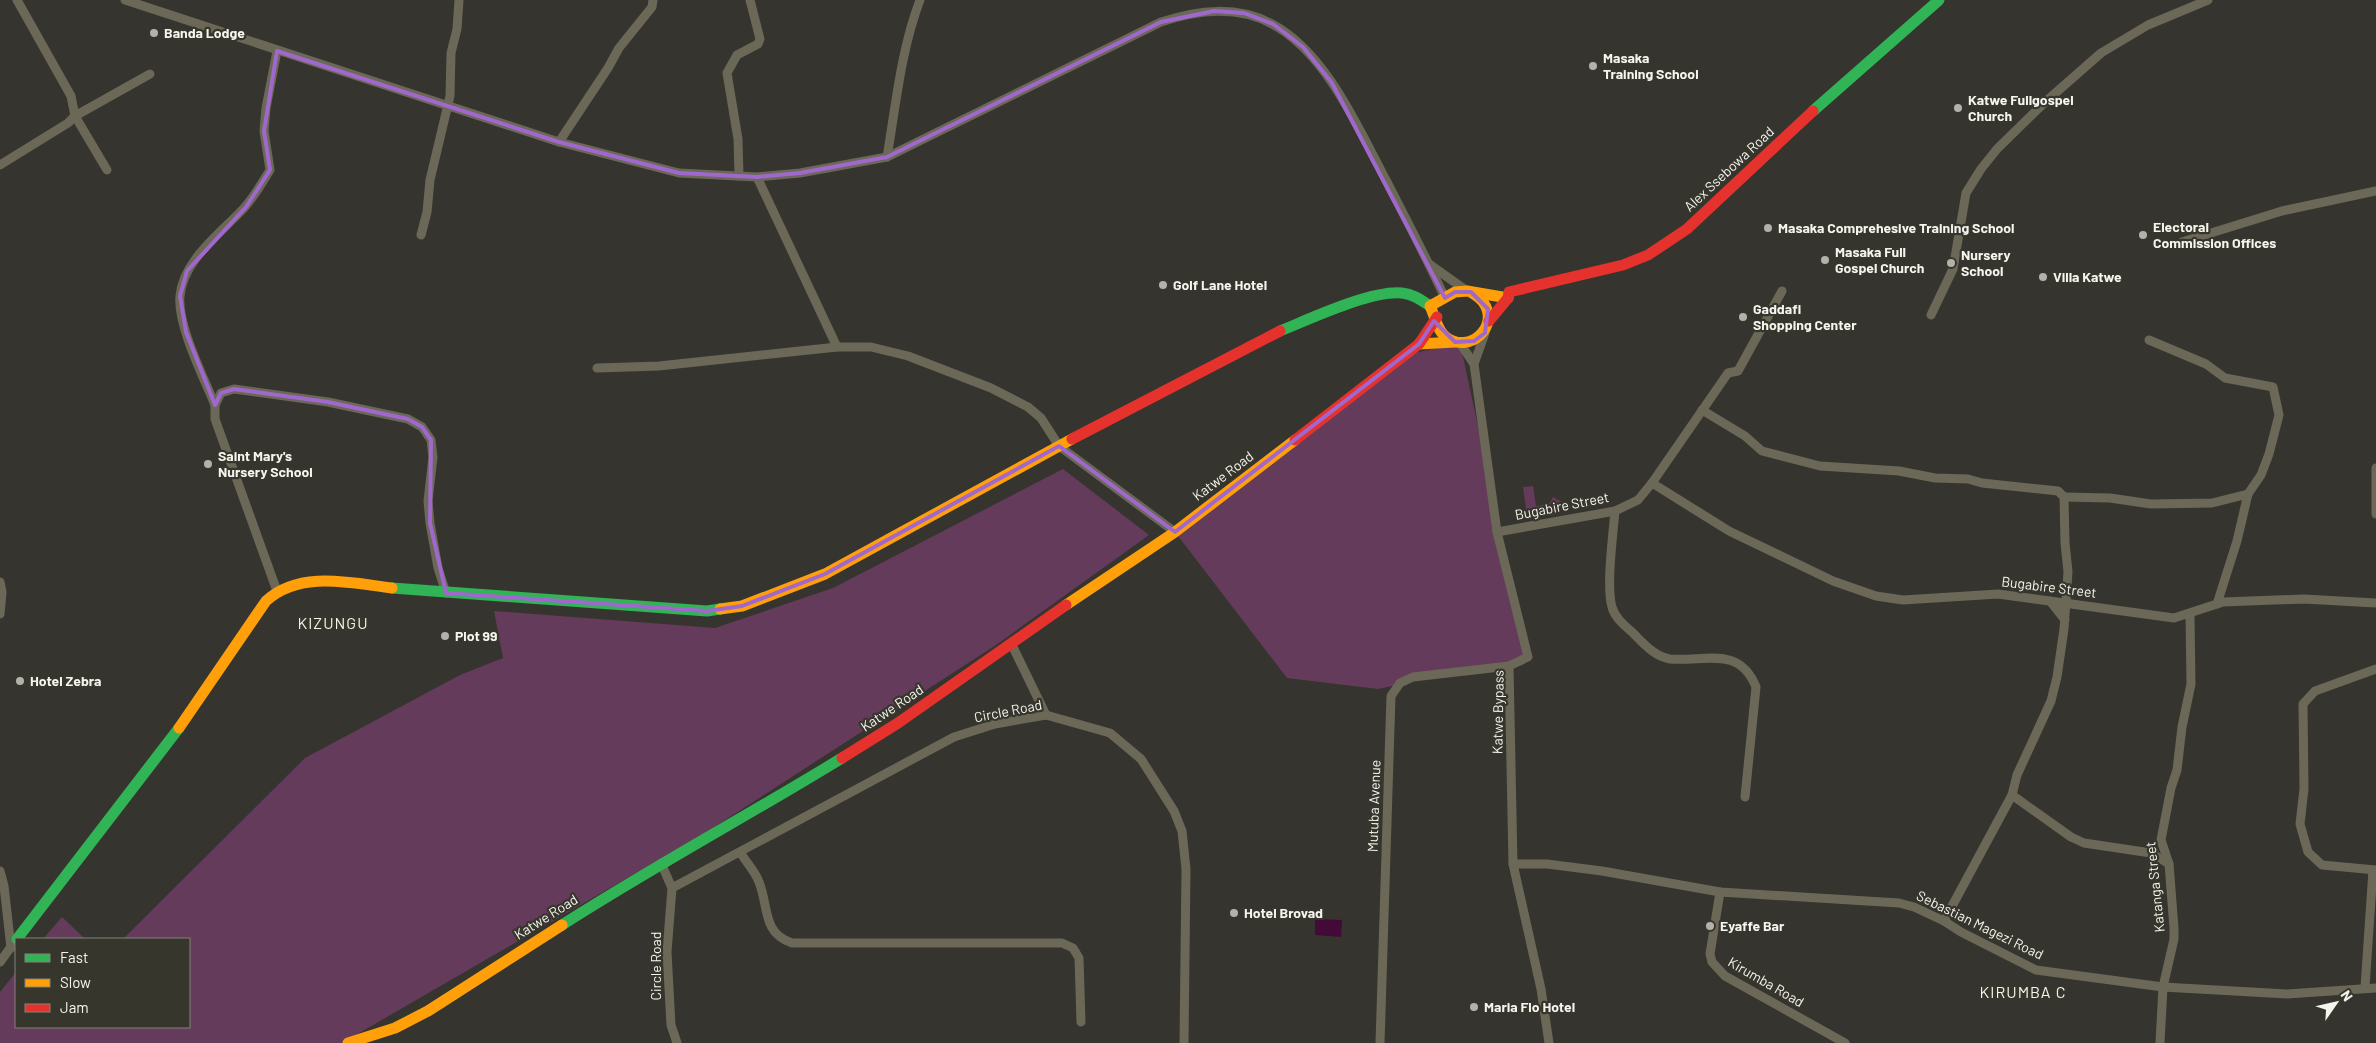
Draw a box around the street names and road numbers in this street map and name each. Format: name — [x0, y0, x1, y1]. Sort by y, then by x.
street label: Alex Ssebowa Road — [1680, 123, 1777, 215]
street label: Katwe Road — [1189, 447, 1256, 504]
street label: Bugabire Street — [1513, 488, 1610, 523]
street label: Bugabire Street — [2001, 572, 2097, 601]
street label: Katwe Bypass — [1488, 670, 1507, 754]
street label: Katwe Road — [857, 680, 926, 735]
street label: Circle Road — [973, 696, 1043, 725]
street label: Mutuba Avenue — [1363, 760, 1384, 852]
street label: Katanga Street — [2141, 841, 2168, 933]
street label: Sebastian Magezi Road — [1914, 886, 2046, 963]
street label: Katwe Road — [511, 890, 581, 943]
street label: Circle Road — [647, 932, 664, 1000]
street label: Kirumba Road — [1725, 953, 1807, 1010]

